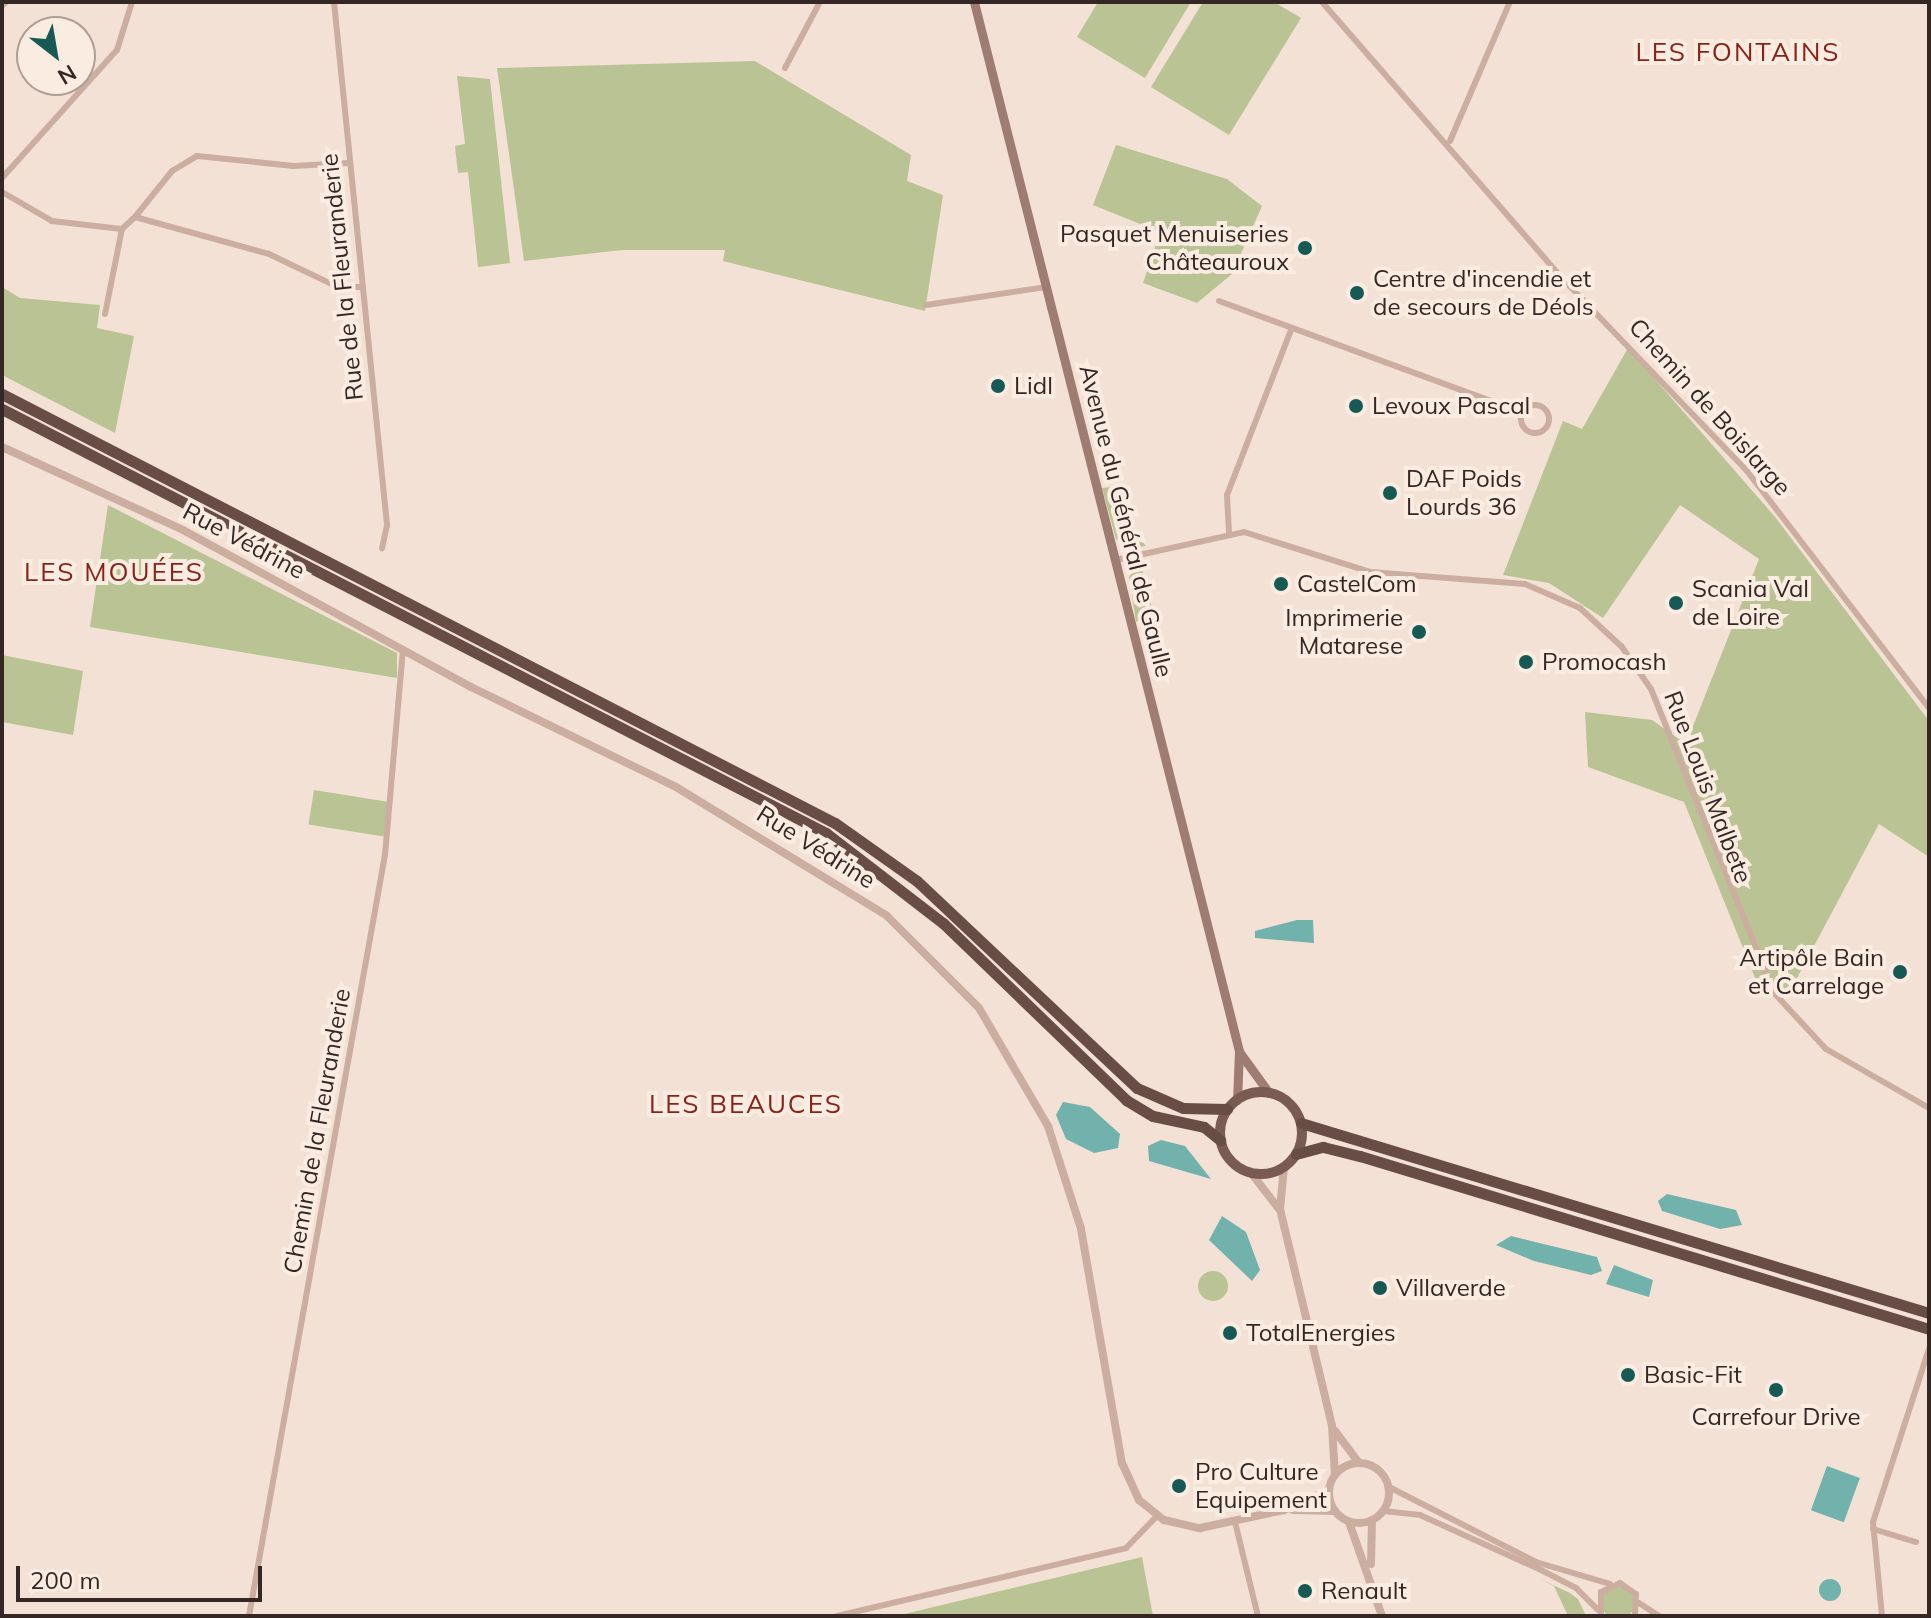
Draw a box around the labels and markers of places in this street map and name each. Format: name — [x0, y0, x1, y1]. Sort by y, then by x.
place label: Pasquet Menuiseries Châteauroux — [1060, 220, 1289, 276]
marker: Pasquet Menuiseries Châteauroux — [1296, 239, 1314, 257]
place label: Centre d'incendie et de secours de Déols — [1373, 265, 1594, 321]
marker: Centre d'incendie et de secours de Déols — [1348, 284, 1366, 302]
place label: Lidl — [1014, 372, 1053, 400]
marker: Lidl — [989, 377, 1007, 395]
place label: Levoux Pascal — [1372, 392, 1530, 420]
marker: Levoux Pascal — [1347, 397, 1365, 415]
place label: DAF Poids Lourds 36 — [1406, 465, 1522, 521]
marker: DAF Poids Lourds 36 — [1381, 484, 1399, 502]
place label: CastelCom — [1297, 570, 1417, 598]
marker: CastelCom — [1272, 575, 1290, 593]
place label: Scania Val de Loire — [1692, 575, 1809, 631]
marker: Scania Val de Loire — [1667, 594, 1685, 612]
place label: Imprimerie Matarese — [1285, 604, 1403, 660]
marker: Imprimerie Matarese — [1410, 623, 1428, 641]
place label: Promocash — [1542, 648, 1667, 676]
marker: Promocash — [1517, 653, 1535, 671]
place label: Artipôle Bain et Carrelage — [1739, 944, 1884, 1000]
marker: Artipôle Bain et Carrelage — [1891, 963, 1909, 981]
place label: Villaverde — [1396, 1274, 1506, 1302]
marker: Villaverde — [1371, 1279, 1389, 1297]
place label: TotalEnergies — [1246, 1319, 1396, 1347]
marker: TotalEnergies — [1221, 1324, 1239, 1342]
place label: Basic-Fit — [1644, 1361, 1742, 1389]
marker: Basic-Fit — [1619, 1366, 1637, 1384]
marker: Carrefour Drive — [1767, 1381, 1785, 1399]
place label: Carrefour Drive — [1691, 1403, 1861, 1431]
place label: Pro Culture Equipement — [1195, 1458, 1327, 1514]
marker: Pro Culture Equipement — [1170, 1477, 1188, 1495]
place label: Renault — [1321, 1577, 1407, 1605]
marker: Renault — [1296, 1582, 1314, 1600]

